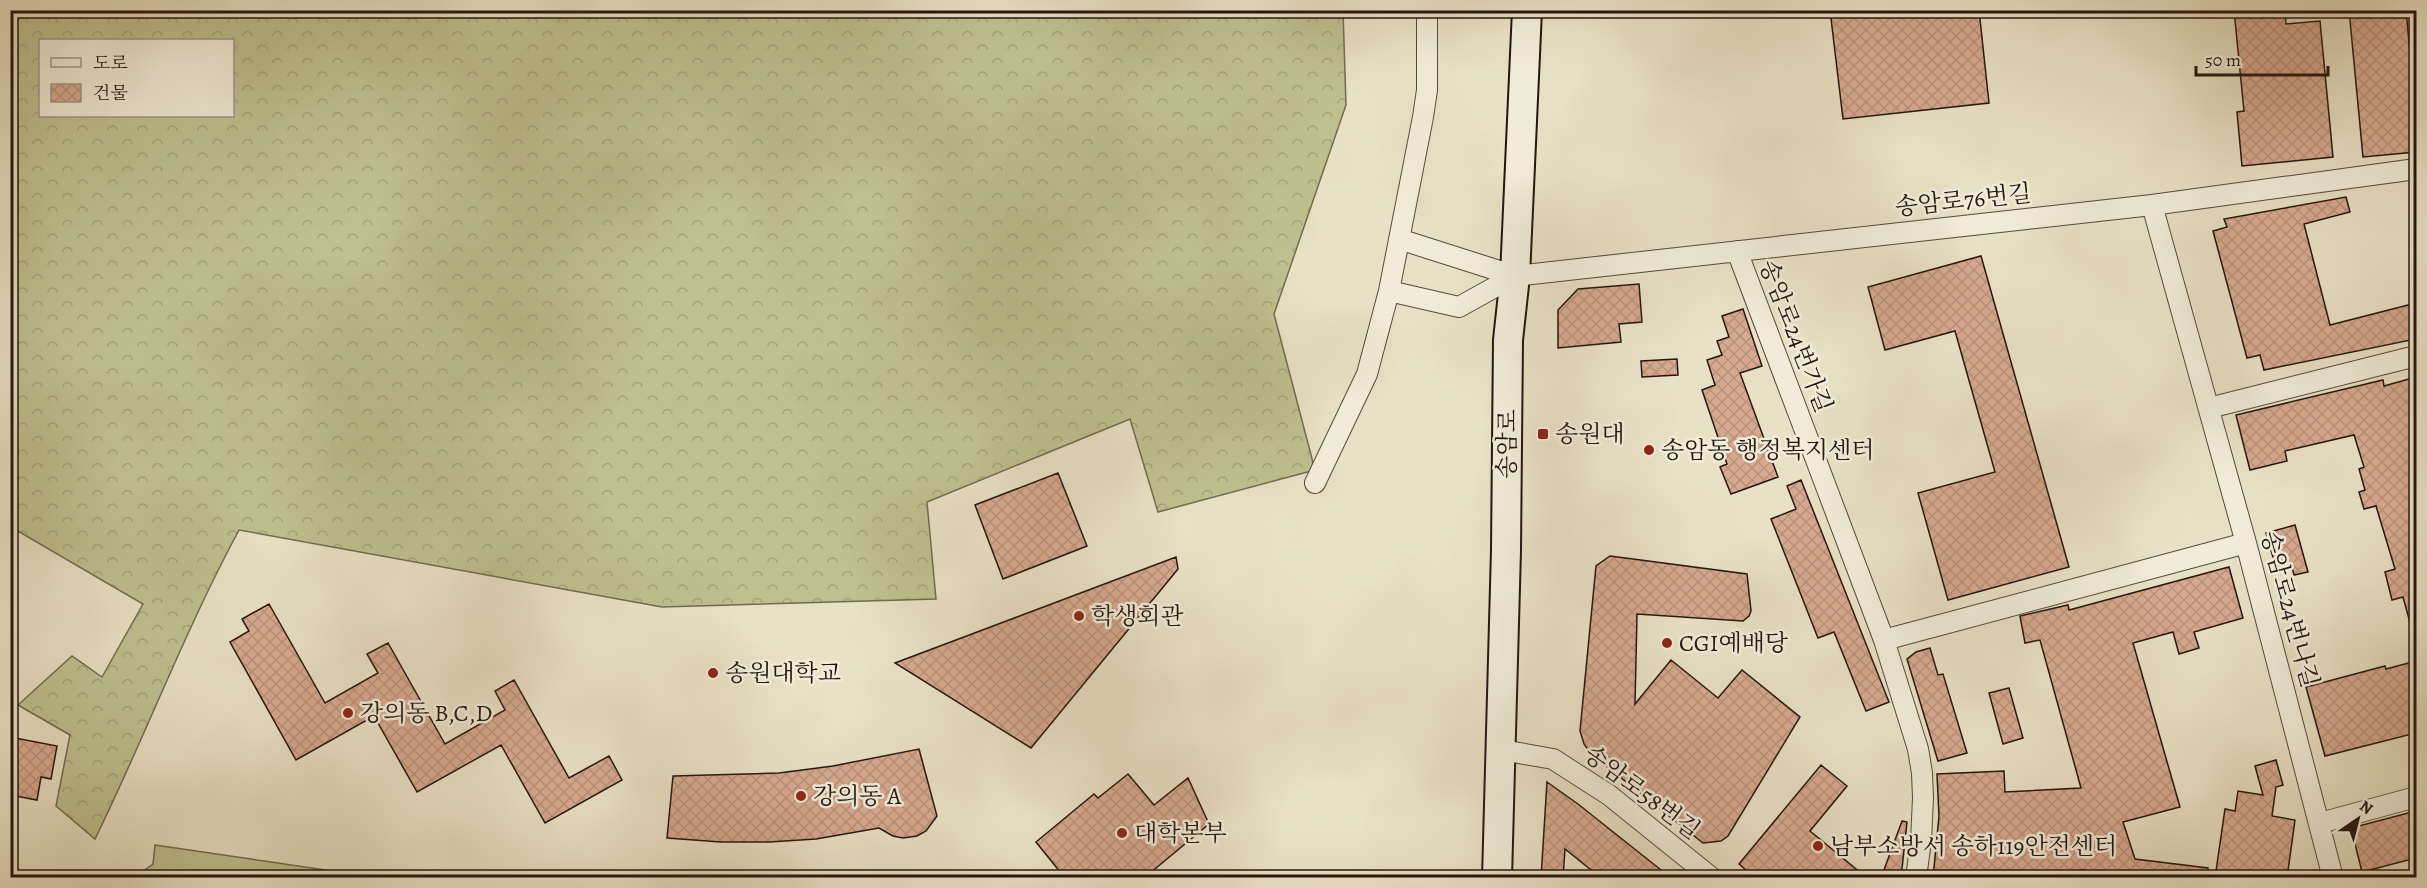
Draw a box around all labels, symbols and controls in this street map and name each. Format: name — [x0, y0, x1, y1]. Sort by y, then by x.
legend — [39, 39, 234, 117]
scale bar — [2196, 39, 2328, 77]
text: 50 m — [2205, 48, 2241, 72]
text: 도로 — [93, 51, 128, 75]
text: 건물 — [93, 81, 128, 105]
street label: 송암로76번길 — [1893, 177, 2033, 223]
street label: 송암로24번가길 — [1752, 255, 1840, 417]
street label: 송암로 — [1490, 409, 1524, 479]
place label: 송원대 — [1555, 418, 1625, 450]
marker: 송원대 — [1536, 427, 1550, 441]
place label: 송암동 행정복지센터 — [1661, 434, 1874, 466]
marker: 송암동 행정복지센터 — [1642, 443, 1656, 457]
street label: 송암로24번나길 — [2254, 527, 2326, 691]
place label: 학생회관 — [1091, 600, 1184, 632]
marker: 학생회관 — [1072, 609, 1086, 623]
place label: CGI예배당 — [1679, 627, 1789, 659]
marker: CGI예배당 — [1660, 636, 1674, 650]
place label: 송원대학교 — [725, 657, 841, 689]
marker: 송원대학교 — [706, 666, 720, 680]
place label: 강의동 B,C,D — [360, 697, 492, 729]
marker: 강의동 B,C,D — [341, 706, 355, 720]
street label: 송암로58번길 — [1577, 738, 1707, 846]
place label: 강의동 A — [813, 780, 902, 812]
marker: 강의동 A — [794, 789, 808, 803]
north arrow — [2328, 789, 2388, 849]
text: N — [2355, 795, 2377, 820]
place label: 대학본부 — [1134, 817, 1227, 849]
marker: 대학본부 — [1115, 826, 1129, 840]
place label: 남부소방서 송하119안전센터 — [1830, 830, 2117, 862]
marker: 남부소방서 송하119안전센터 — [1811, 839, 1825, 853]

